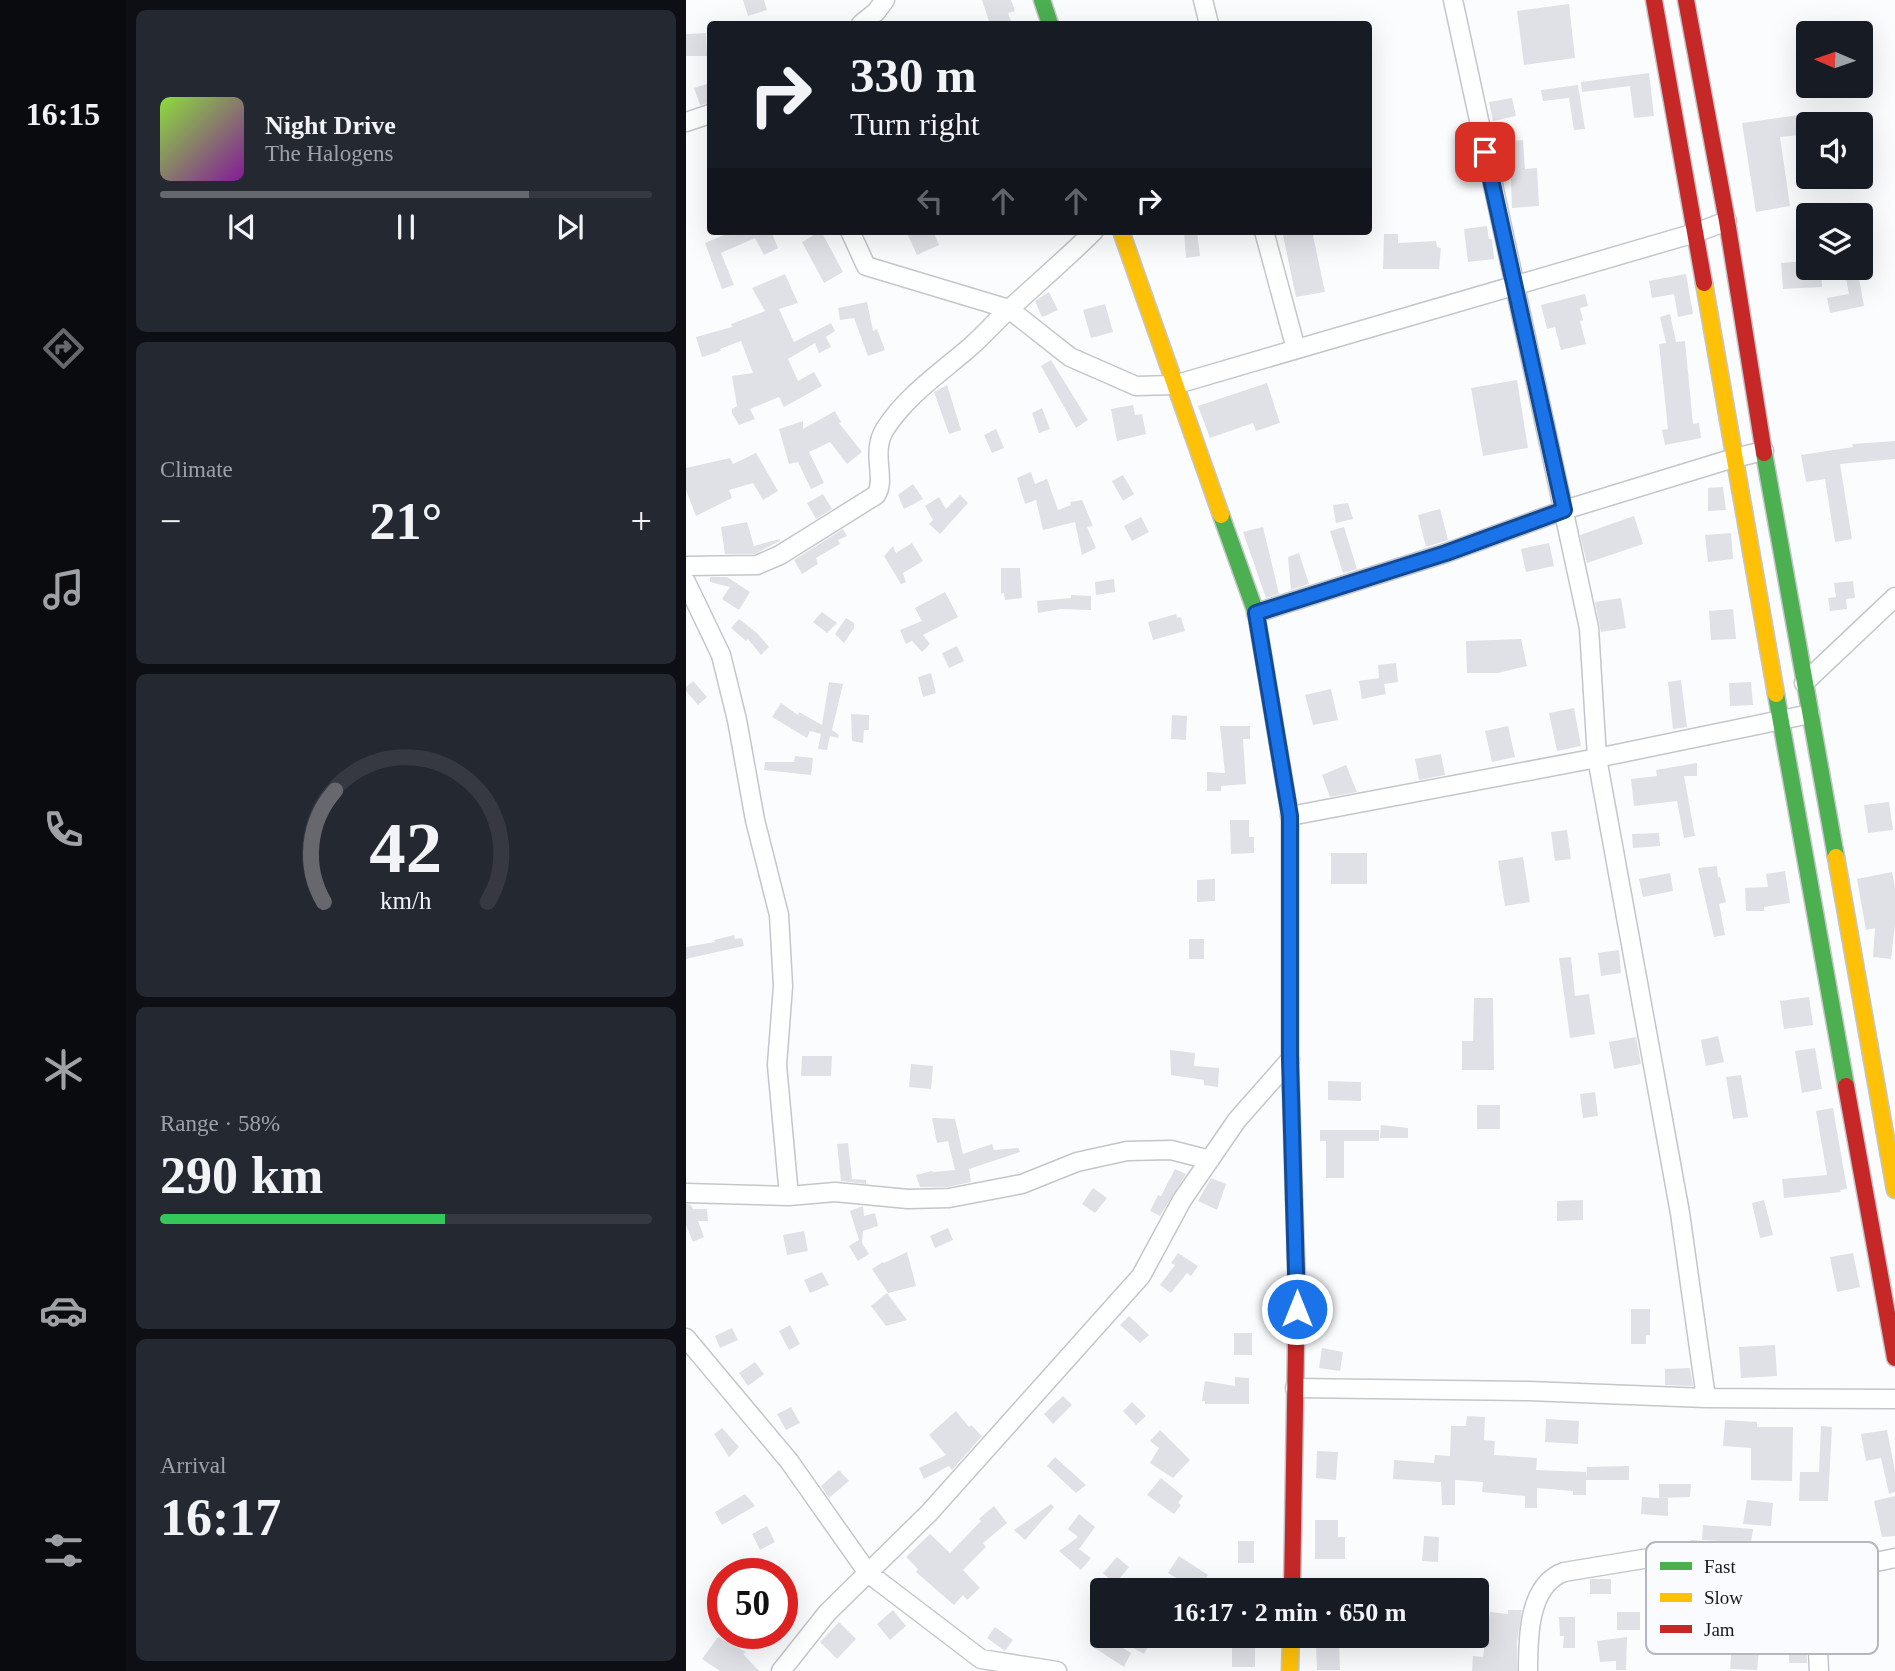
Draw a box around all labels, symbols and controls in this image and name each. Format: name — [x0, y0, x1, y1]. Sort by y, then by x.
north arrow — [1796, 21, 1872, 98]
map controls — [1796, 21, 1873, 280]
text: 330 m — [850, 48, 977, 103]
icon: right — [735, 49, 826, 140]
text: 16:15 — [26, 96, 100, 132]
text: Turn right — [850, 106, 980, 142]
text: Night Drive — [265, 111, 396, 140]
button: sound — [1796, 112, 1873, 189]
pin — [1455, 122, 1515, 182]
icon: arrive — [1466, 133, 1504, 171]
text: The Halogens — [265, 141, 393, 166]
icon: left — [911, 182, 949, 220]
icon: ahead — [984, 182, 1022, 220]
icon: ahead — [1057, 182, 1095, 220]
icon: right — [1130, 182, 1168, 220]
button: layers — [1796, 203, 1873, 280]
icon: previous — [223, 208, 261, 246]
icon: pause — [387, 208, 425, 246]
icon: next — [551, 208, 589, 246]
icon: directions — [39, 324, 88, 373]
text: Climate — [160, 457, 233, 482]
text: 21° — [370, 493, 442, 550]
text: − — [160, 500, 181, 542]
text: + — [631, 500, 652, 542]
icon: music — [39, 565, 88, 614]
icon: phone — [39, 805, 88, 854]
text: 42 — [370, 807, 442, 888]
text: km/h — [380, 886, 432, 913]
icon: climate — [39, 1045, 88, 1094]
text: Range · 58% — [160, 1111, 280, 1136]
text: 290 km — [160, 1147, 323, 1204]
position arrow — [1260, 1272, 1334, 1346]
icon: car — [39, 1286, 88, 1335]
text: Arrival — [160, 1453, 226, 1478]
text: 16:17 — [160, 1489, 281, 1546]
icon: filters — [39, 1526, 88, 1575]
legend — [1646, 1542, 1878, 1654]
text: Fast — [1704, 1556, 1736, 1577]
speed limit sign: 50 — [707, 1558, 798, 1649]
text: Slow — [1704, 1587, 1743, 1608]
text: 16:17 · 2 min · 650 m — [1173, 1598, 1407, 1627]
text: Jam — [1704, 1619, 1735, 1640]

